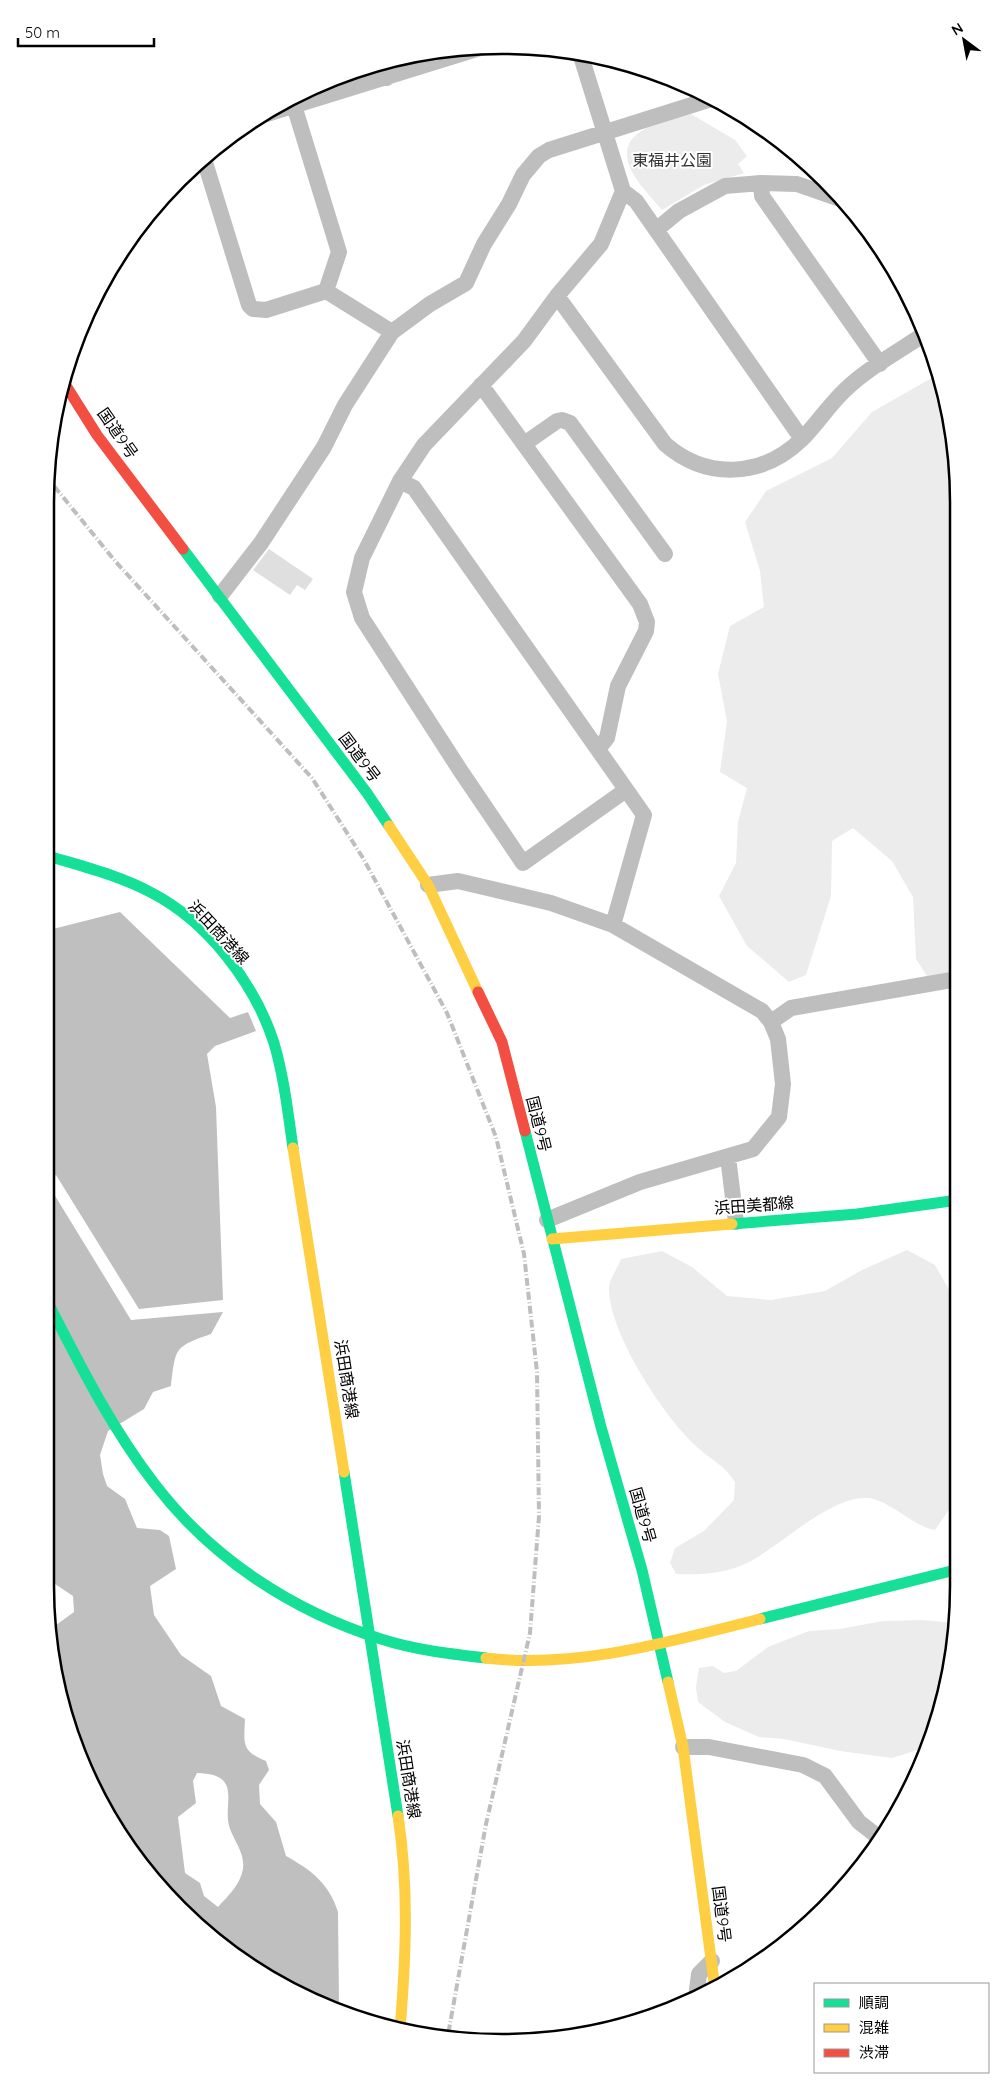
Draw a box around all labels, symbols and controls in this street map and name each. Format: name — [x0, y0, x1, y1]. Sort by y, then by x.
scale bar — [18, 15, 154, 47]
north arrow — [939, 15, 989, 65]
text: N — [948, 19, 966, 39]
text: 50 m — [25, 23, 60, 42]
park label: 東福井公園 — [632, 150, 712, 170]
street label: 国道9号 — [93, 404, 143, 462]
street label: 国道9号 — [335, 728, 385, 786]
street label: 浜田商港線 — [184, 896, 254, 968]
street label: 国道9号 — [522, 1094, 556, 1154]
street label: 浜田美都線 — [713, 1192, 795, 1218]
street label: 浜田商港線 — [331, 1338, 363, 1420]
street label: 国道9号 — [626, 1485, 660, 1545]
street label: 浜田商港線 — [393, 1738, 425, 1820]
street label: 国道9号 — [709, 1885, 735, 1943]
legend — [814, 1983, 989, 2073]
text: 順調 — [859, 1993, 889, 2012]
text: 混雑 — [859, 2018, 889, 2037]
text: 渋滞 — [859, 2043, 889, 2062]

